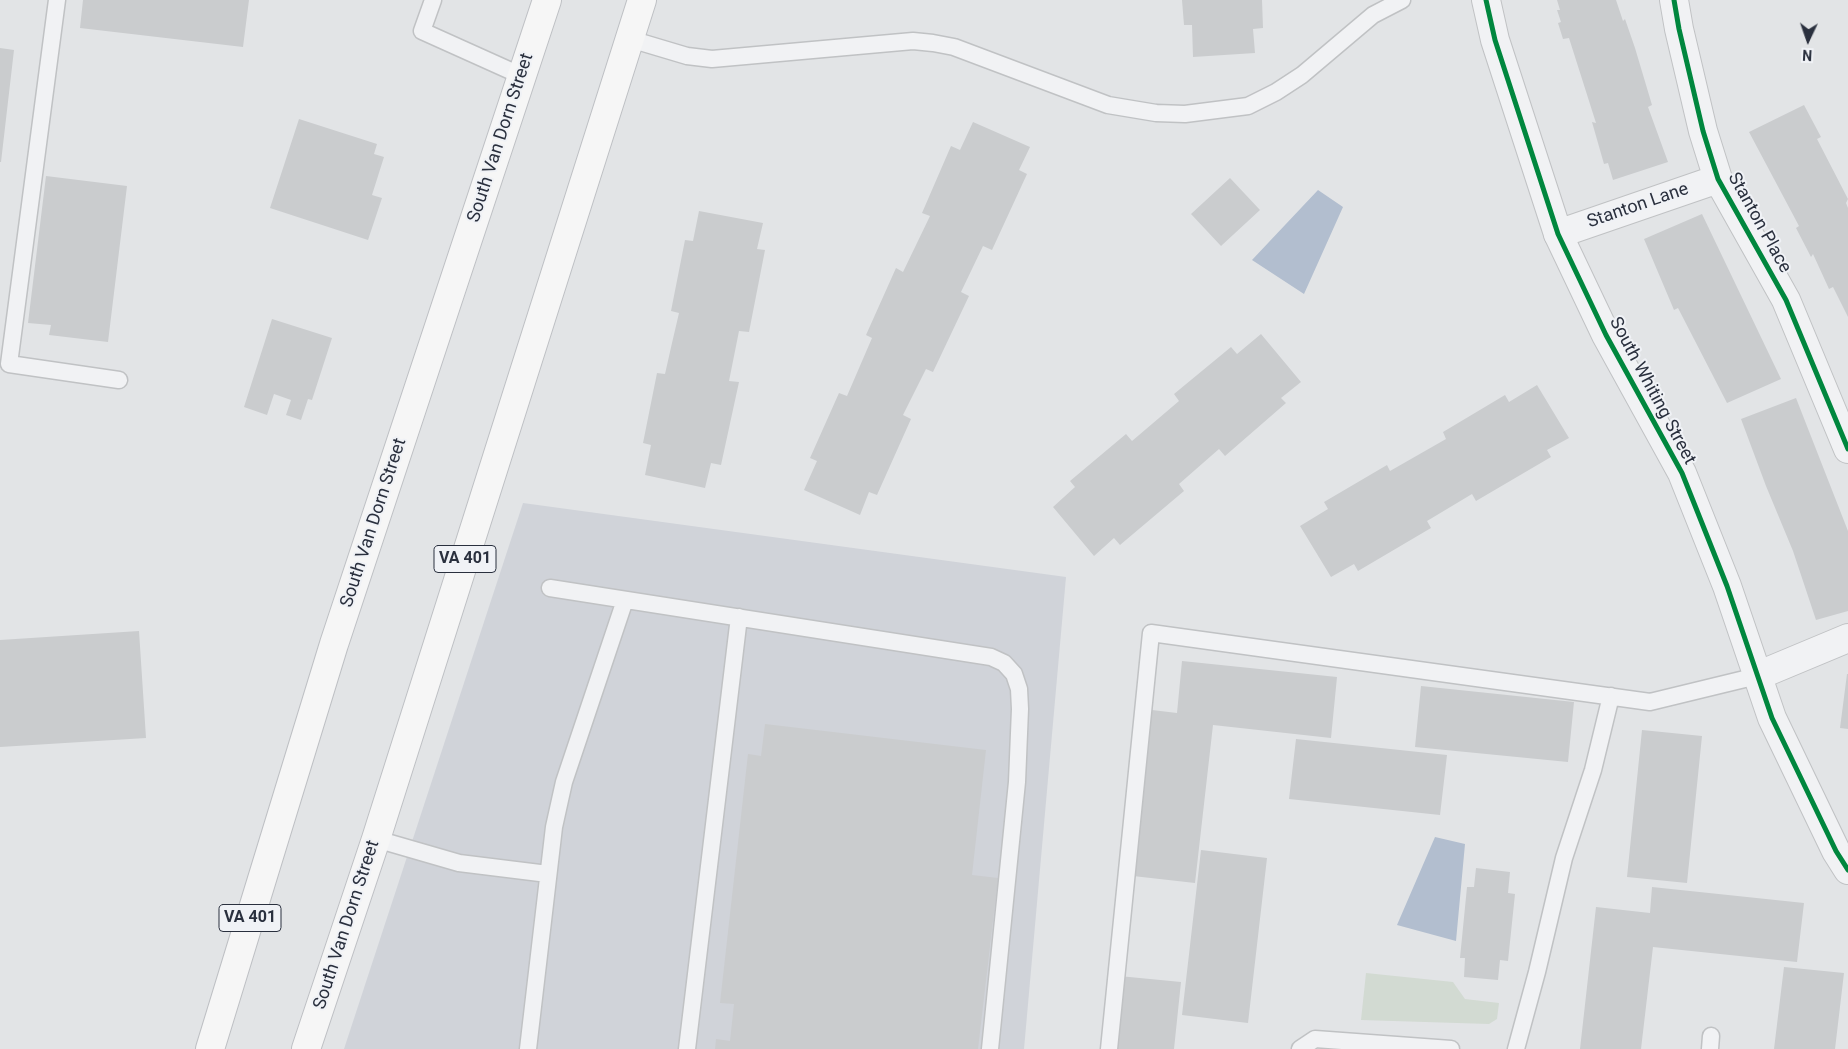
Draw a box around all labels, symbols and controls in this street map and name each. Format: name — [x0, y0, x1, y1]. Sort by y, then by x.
north arrow — [1783, 15, 1833, 65]
text: N — [1802, 47, 1813, 63]
street label: South Van Dorn Street — [463, 51, 539, 225]
street label: Stanton Place — [1723, 169, 1795, 277]
street label: Stanton Lane — [1585, 179, 1691, 233]
street label: South Whiting Street — [1604, 314, 1700, 468]
street label: South Van Dorn Street — [336, 436, 412, 610]
road number: VA 401 — [434, 546, 496, 572]
street label: South Van Dorn Street — [309, 838, 385, 1012]
road number: VA 401 — [219, 904, 281, 931]

